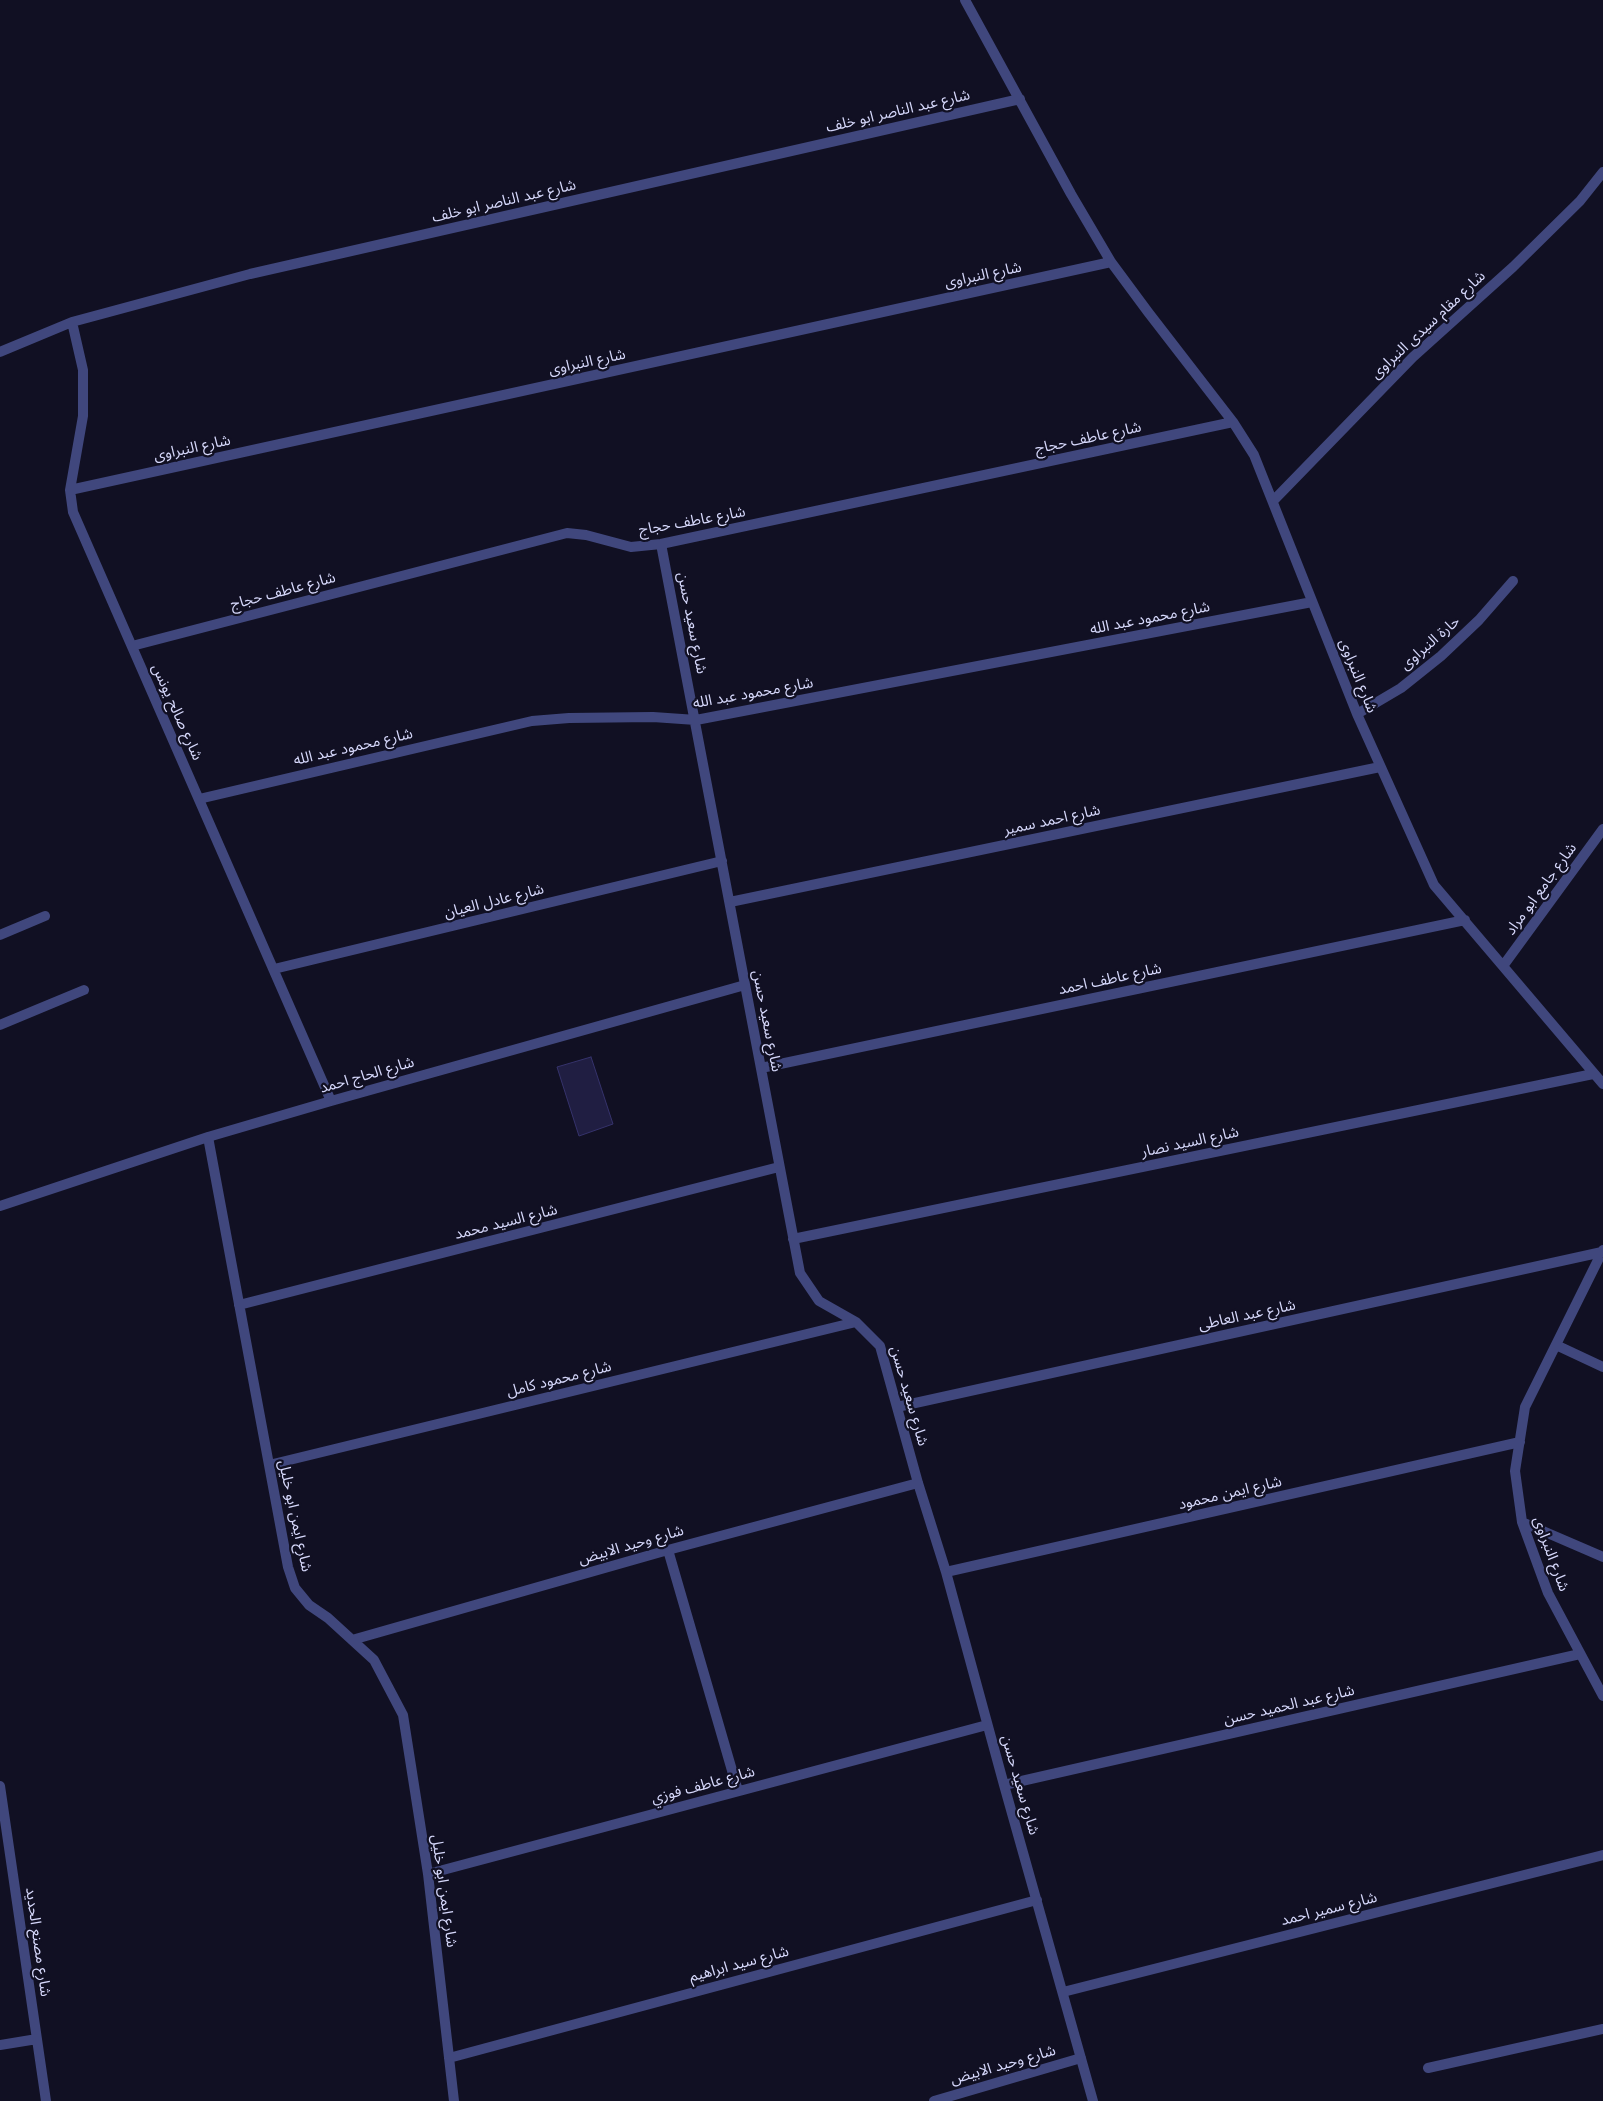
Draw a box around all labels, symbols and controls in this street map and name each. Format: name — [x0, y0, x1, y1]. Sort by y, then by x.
street label: شارع عبد الناصر ابو خلف — [824, 86, 972, 136]
street label: شارع عبد الناصر ابو خلف — [430, 176, 578, 226]
street label: شارع النبراوى — [943, 258, 1023, 292]
street label: شارع مقام سيدى النبراوى — [1367, 267, 1489, 383]
street label: شارع النبراوى — [547, 345, 627, 379]
street label: شارع عاطف حجاج — [1033, 418, 1143, 458]
street label: شارع النبراوى — [152, 431, 232, 465]
street label: شارع عاطف حجاج — [637, 503, 747, 539]
street label: شارع عاطف حجاج — [228, 568, 338, 614]
street label: شارع سعيد حسن — [673, 571, 711, 675]
street label: شارع محمود عبد الله — [1089, 598, 1211, 638]
street label: حارة النبراوى — [1396, 612, 1464, 674]
street label: شارع النبراوى — [1335, 636, 1381, 716]
street label: شارع صالح يونس — [148, 661, 206, 763]
street label: شارع محمود عبد الله — [691, 674, 815, 712]
street label: شارع محمود عبد الله — [292, 725, 414, 769]
street label: شارع احمد سمير — [1002, 801, 1102, 839]
street label: شارع جامع ابو مراد — [1502, 839, 1580, 939]
street label: شارع عادل العيان — [442, 880, 546, 922]
street label: شارع عاطف احمد — [1057, 959, 1163, 999]
street label: شارع سعيد حسن — [748, 969, 786, 1073]
street label: شارع الحاج احمد — [318, 1053, 416, 1097]
street label: شارع السيد نصار — [1140, 1123, 1240, 1161]
street label: شارع السيد محمد — [453, 1201, 559, 1243]
street label: شارع عبد العاطى — [1197, 1296, 1297, 1334]
street label: شارع سعيد حسن — [886, 1344, 932, 1448]
street label: شارع محمود كامل — [505, 1357, 613, 1401]
street label: شارع ايمن ابو خليل — [274, 1458, 316, 1574]
street label: شارع ايمن محمود — [1177, 1472, 1283, 1514]
street label: شارع النبراوى — [1529, 1514, 1573, 1594]
street label: شارع وحيد الابيض — [576, 1521, 686, 1569]
street label: شارع عبد الحميد حسن — [1222, 1681, 1356, 1729]
street label: شارع سعيد حسن — [997, 1733, 1043, 1837]
street label: شارع عاطف فوزي — [649, 1763, 757, 1807]
street label: شارع ايمن ابو خليل — [427, 1833, 461, 1949]
street label: شارع مصنع الحديد — [21, 1886, 55, 1998]
street label: شارع سمير احمد — [1279, 1888, 1379, 1930]
street label: شارع سيد ابراهيم — [687, 1942, 791, 1986]
street label: شارع وحيد الابيض — [948, 2041, 1058, 2089]

